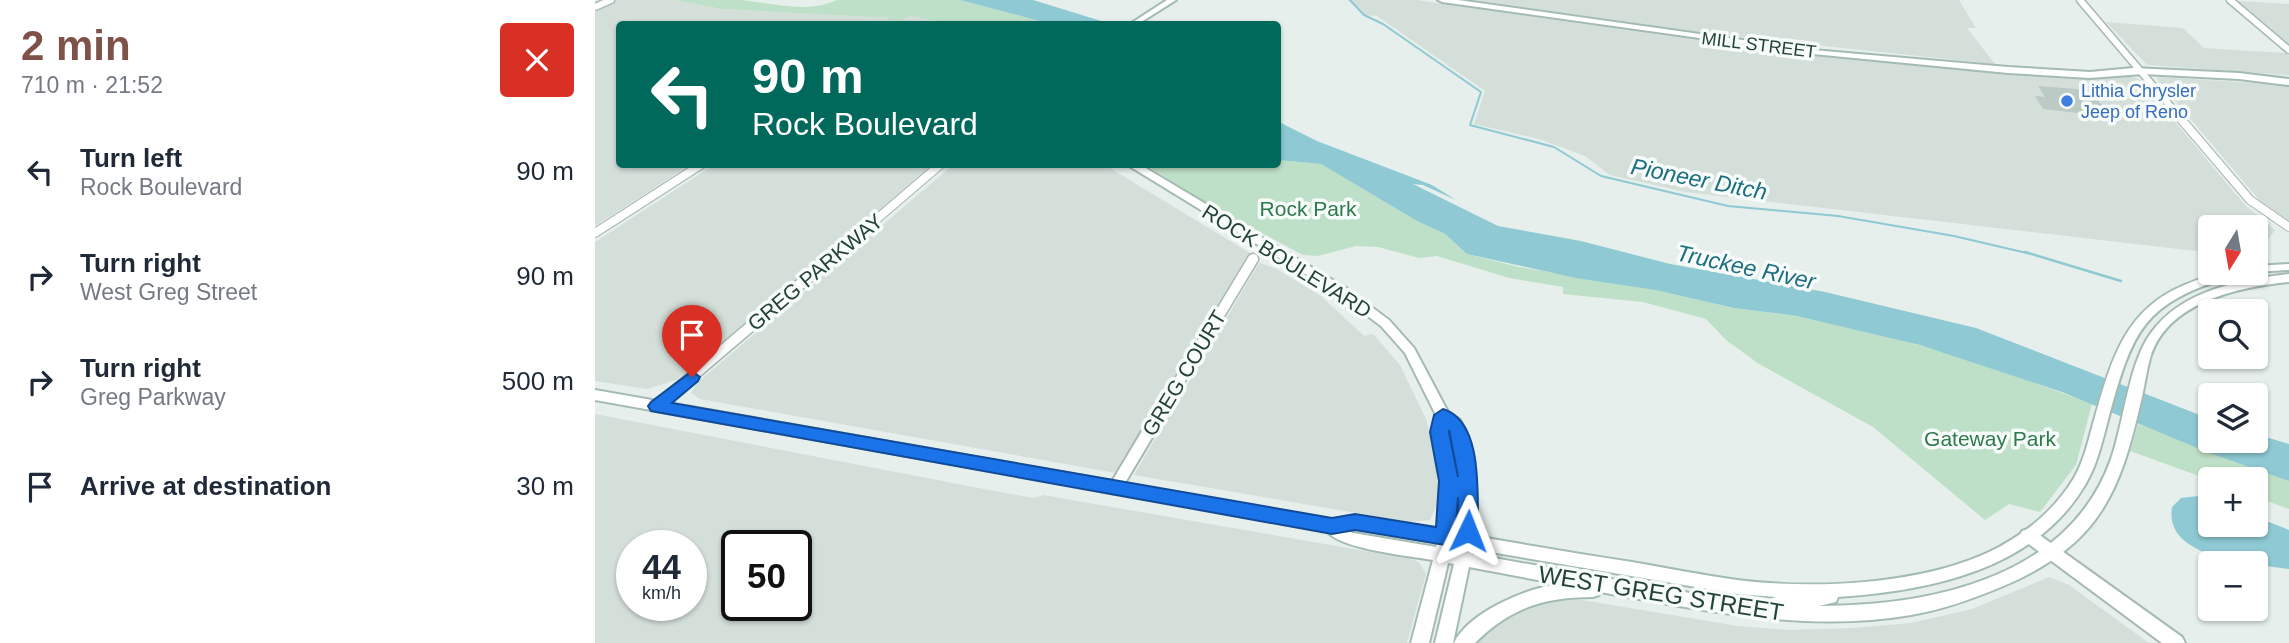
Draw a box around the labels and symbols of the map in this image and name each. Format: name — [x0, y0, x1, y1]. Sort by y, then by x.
street label: MILL STREET — [1701, 28, 1817, 62]
place label: Lithia Chrysler Jeep of Reno — [2081, 81, 2196, 122]
marker: Lithia Chrysler Jeep of Reno — [2059, 93, 2075, 109]
water label: Pioneer Ditch — [1629, 153, 1769, 205]
park label: Rock Park — [1260, 197, 1357, 220]
street label: ROCK BOULEVARD — [1198, 200, 1376, 322]
street label: GREG PARKWAY — [743, 209, 887, 335]
north arrow — [2198, 215, 2268, 285]
water label: Truckee River — [1674, 240, 1819, 295]
pin — [662, 305, 722, 377]
street label: GREG COURT — [1138, 306, 1230, 440]
park label: Gateway Park — [1924, 427, 2056, 450]
position arrow — [1431, 494, 1505, 568]
speed limit sign: 50 — [721, 530, 812, 621]
street label: WEST GREG STREET — [1537, 560, 1786, 626]

